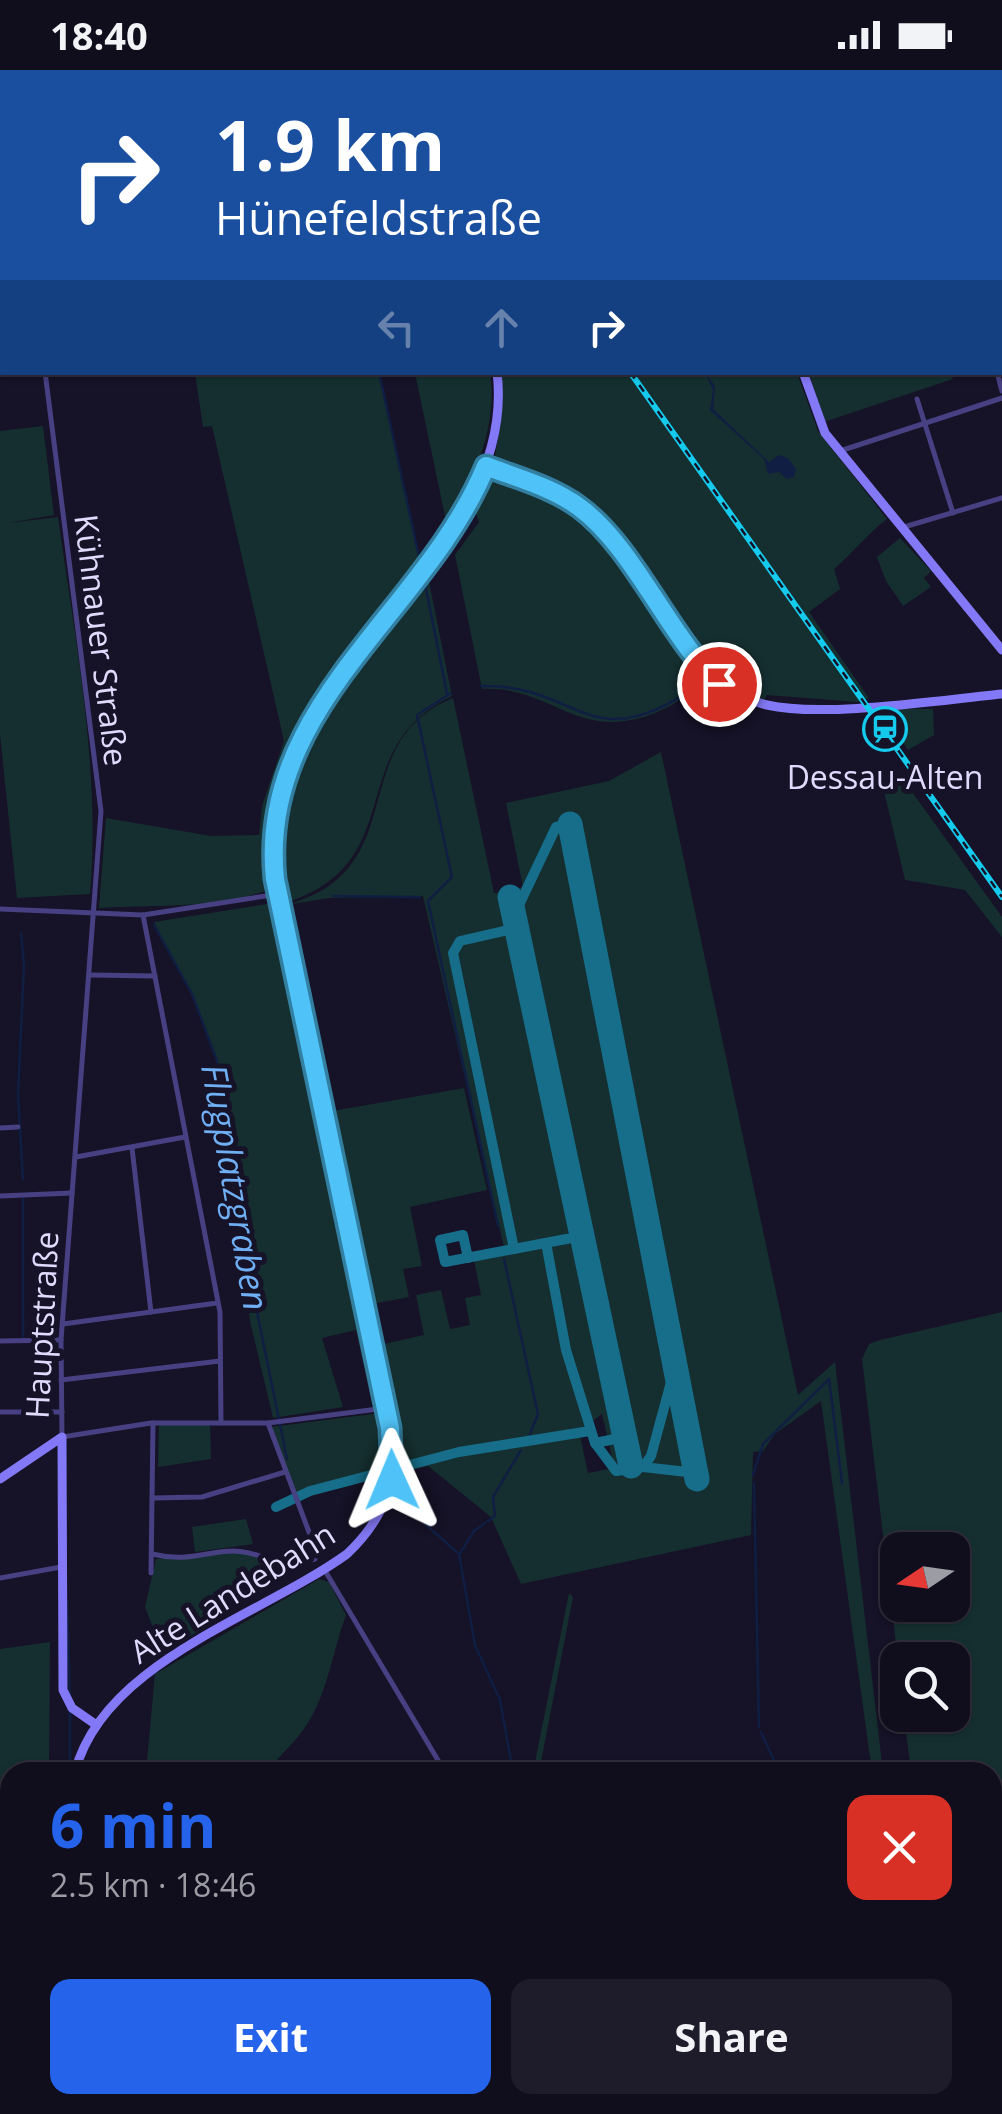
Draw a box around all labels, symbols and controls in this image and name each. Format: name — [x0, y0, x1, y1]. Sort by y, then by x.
text: 18:40 — [50, 9, 148, 61]
text: 1.9 km — [215, 96, 445, 192]
icon: right — [50, 110, 180, 240]
text: Hünefeldstraße — [215, 187, 542, 248]
icon: left — [369, 300, 424, 355]
icon: ahead — [474, 300, 529, 355]
icon: right — [579, 300, 634, 355]
street label: Kühnauer Straße — [65, 512, 139, 768]
pin — [677, 642, 762, 727]
icon: arrive — [692, 657, 747, 712]
station icon: Dessau-Alten — [862, 706, 908, 752]
place label: Dessau-Alten — [787, 755, 983, 798]
water label: Flugplatzgraben — [191, 1060, 281, 1314]
street label: Hauptstraße — [15, 1230, 67, 1420]
position arrow — [340, 1428, 444, 1532]
street label: Alte Landebahn — [121, 1512, 343, 1672]
north arrow — [880, 1532, 970, 1622]
map controls — [880, 1532, 970, 1732]
button: search — [880, 1642, 970, 1732]
text: 6 min — [50, 1784, 217, 1866]
button: close — [847, 1795, 952, 1900]
text: 2.5 km · 18:46 — [50, 1863, 256, 1906]
button: Exit — [50, 1979, 491, 2094]
button: Share — [511, 1979, 952, 2094]

